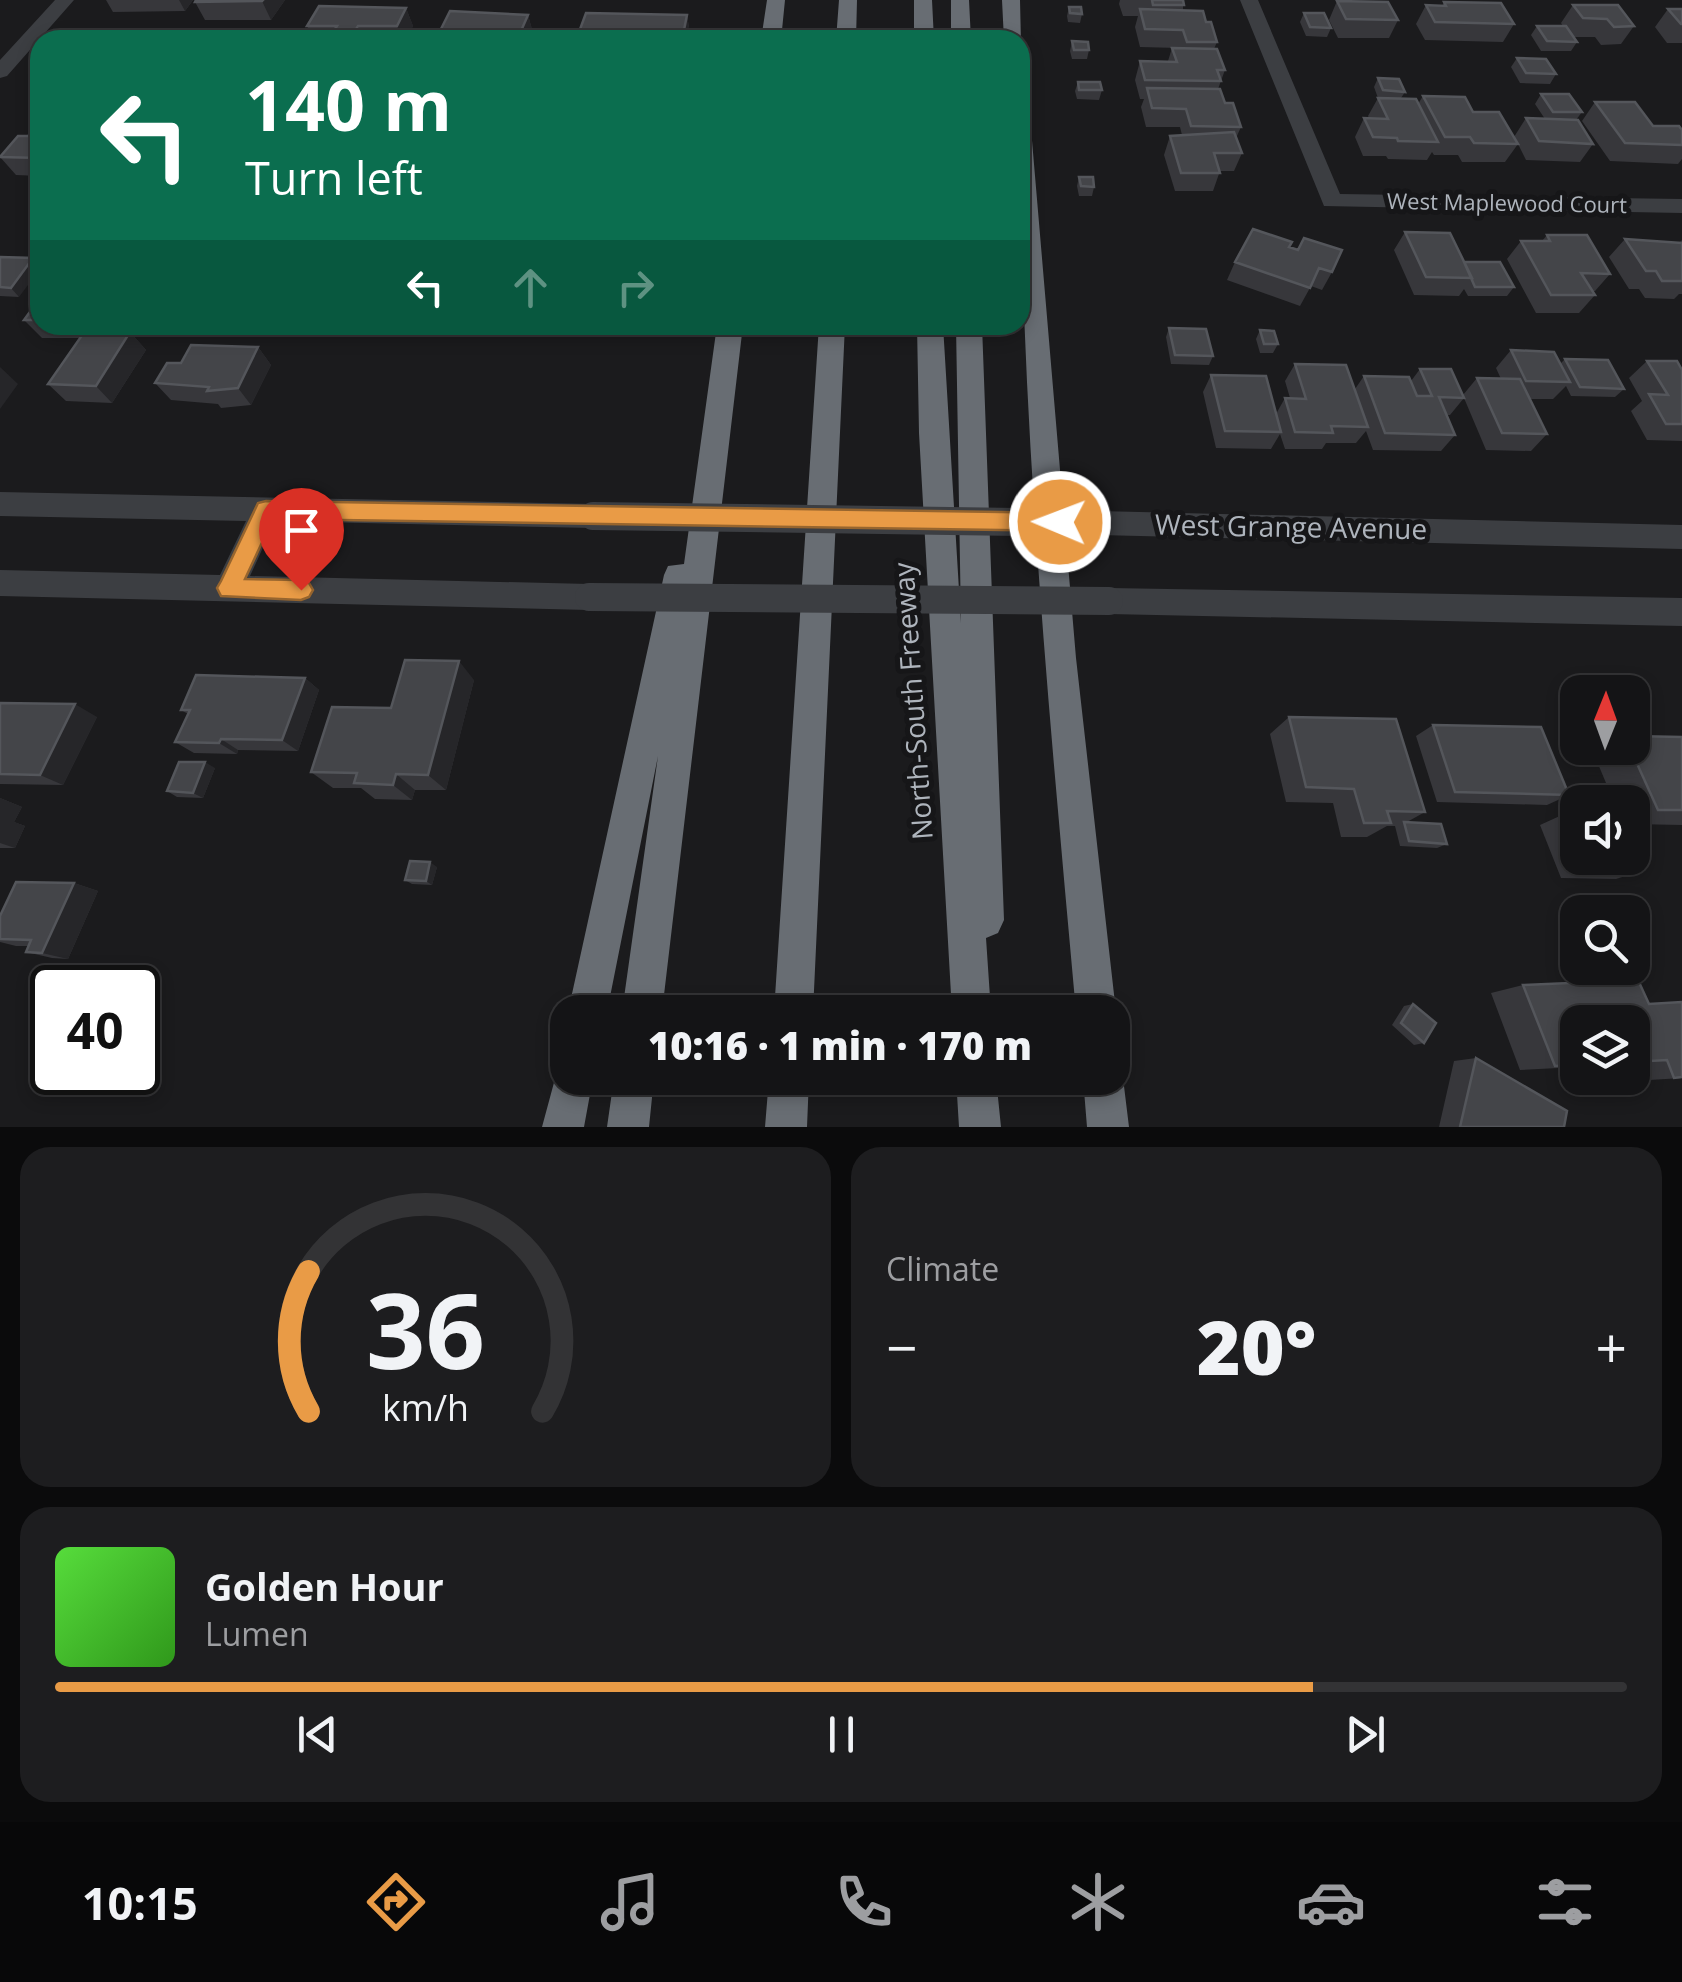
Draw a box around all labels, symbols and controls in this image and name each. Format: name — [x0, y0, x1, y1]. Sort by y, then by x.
text: 140 m — [245, 56, 452, 152]
icon: left — [80, 70, 210, 200]
text: Turn left — [245, 147, 423, 208]
street label: West Maplewood Court — [1387, 185, 1628, 219]
icon: left — [398, 260, 453, 315]
icon: ahead — [503, 260, 558, 315]
icon: right — [608, 260, 663, 315]
position arrow — [1008, 470, 1112, 574]
pin — [259, 488, 344, 591]
icon: arrive — [274, 503, 329, 558]
street label: West Grange Avenue — [1155, 505, 1428, 547]
street label: North-South Freeway — [883, 560, 941, 841]
north arrow — [1560, 675, 1650, 765]
map controls — [1560, 675, 1650, 1095]
button: sound — [1560, 785, 1650, 875]
button: search — [1560, 895, 1650, 985]
speed limit sign: 40 — [30, 965, 160, 1095]
button: layers — [1560, 1005, 1650, 1095]
text: 10:16 · 1 min · 170 m — [648, 1019, 1032, 1071]
text: Climate — [886, 1247, 999, 1290]
text: 36 — [366, 1258, 485, 1399]
text: 20° — [1197, 1295, 1316, 1397]
text: − — [886, 1309, 917, 1384]
text: + — [1596, 1309, 1627, 1384]
text: km/h — [382, 1383, 469, 1431]
text: Golden Hour — [205, 1560, 444, 1612]
text: Lumen — [205, 1612, 309, 1655]
icon: previous — [290, 1707, 345, 1762]
icon: pause — [814, 1707, 869, 1762]
icon: next — [1338, 1707, 1393, 1762]
icon: directions — [361, 1867, 431, 1937]
icon: music — [595, 1867, 665, 1937]
icon: phone — [829, 1867, 899, 1937]
icon: climate — [1063, 1867, 1133, 1937]
icon: car — [1296, 1867, 1366, 1937]
icon: filters — [1530, 1867, 1600, 1937]
text: 10:15 — [82, 1872, 198, 1933]

